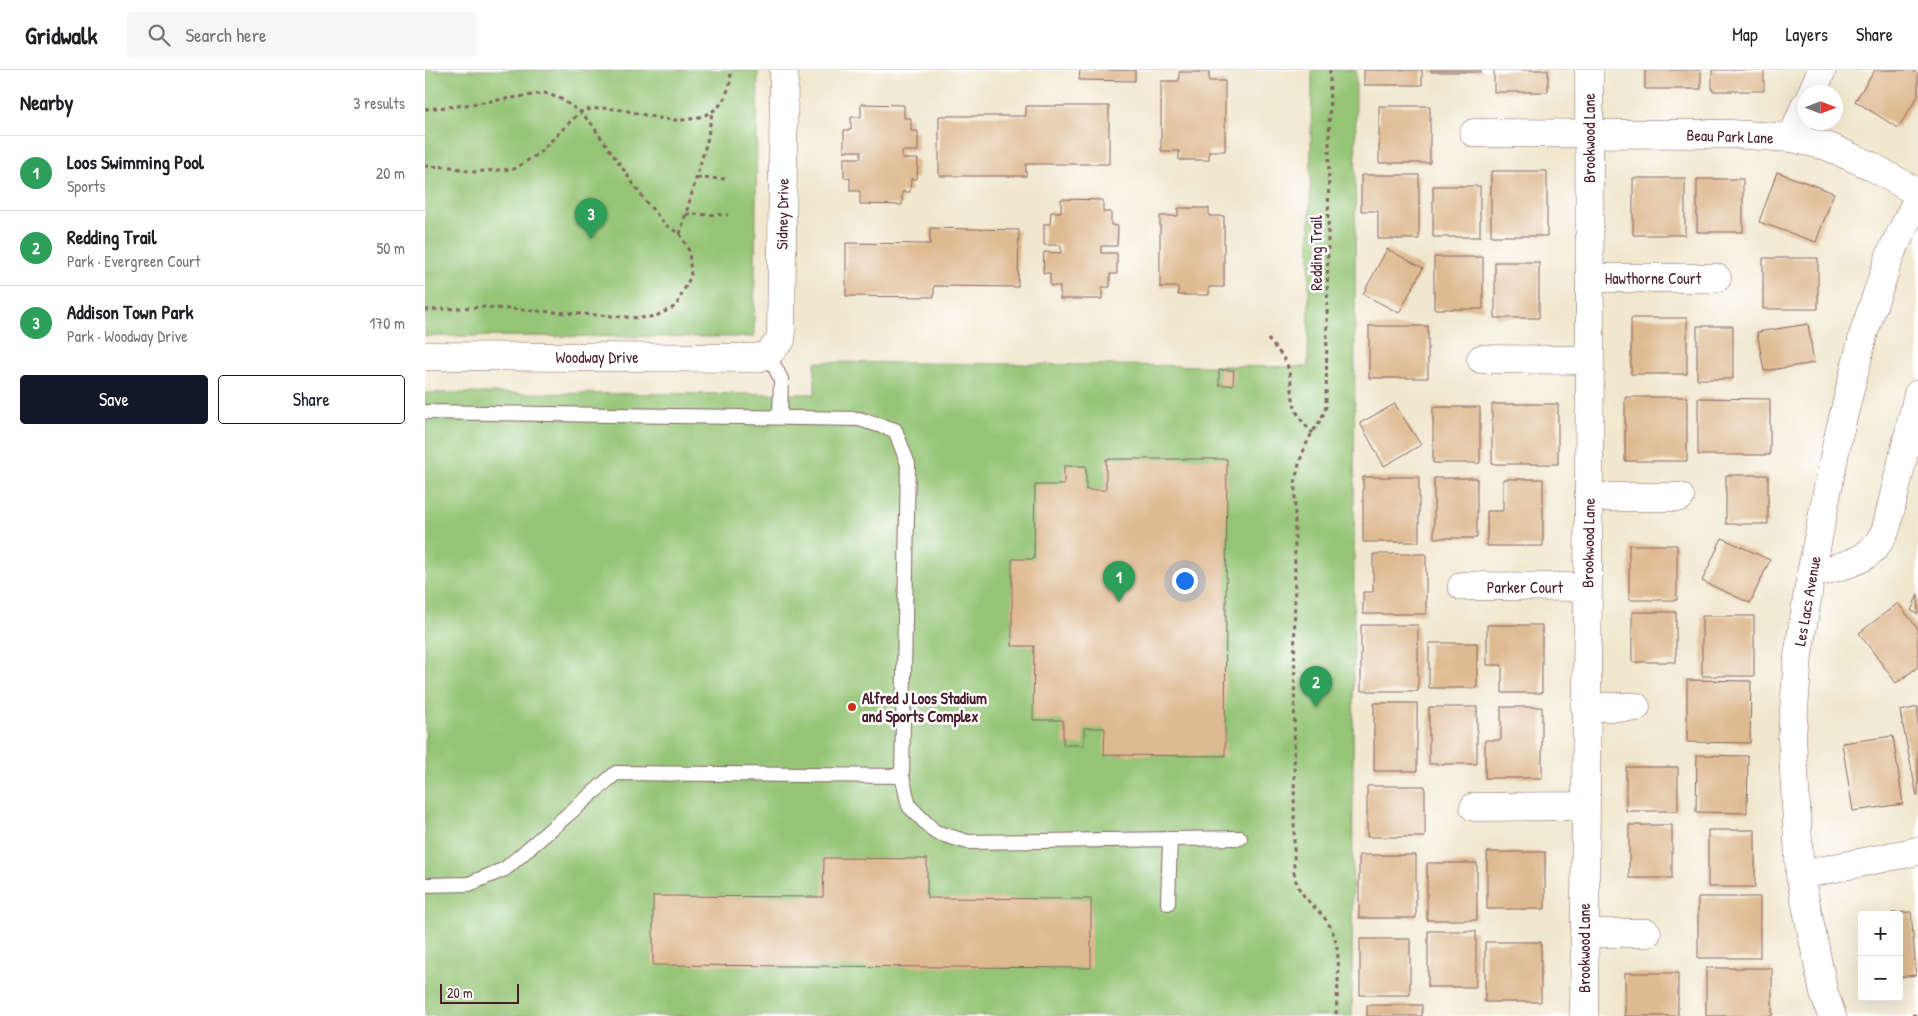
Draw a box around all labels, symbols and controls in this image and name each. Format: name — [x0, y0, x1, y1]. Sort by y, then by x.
search box — [127, 12, 477, 57]
text: Gridwalk — [25, 19, 97, 51]
icon: search — [145, 21, 173, 49]
text: Search here — [185, 22, 267, 48]
text: Map — [1732, 22, 1758, 47]
text: Layers — [1786, 22, 1828, 47]
text: Share — [1856, 22, 1893, 47]
north arrow — [1798, 85, 1843, 130]
text: Nearby — [20, 88, 73, 117]
text: 3 results — [353, 92, 405, 114]
street label: Brookwood Lane — [1578, 92, 1600, 183]
street label: Beau Park Lane — [1686, 123, 1775, 149]
text: Loos Swimming Pool — [67, 149, 204, 175]
text: 1 — [33, 162, 39, 184]
text: 20 m — [376, 162, 405, 184]
text: Sports — [67, 175, 105, 197]
street label: Sidney Drive — [770, 178, 794, 250]
pin: 3 — [575, 198, 607, 239]
street label: Redding Trail — [1305, 215, 1327, 291]
text: Redding Trail — [67, 224, 157, 250]
text: 2 — [32, 237, 40, 259]
text: 50 m — [377, 237, 405, 259]
text: Park · Evergreen Court — [67, 250, 201, 272]
street label: Hawthorne Court — [1605, 267, 1702, 289]
text: Addison Town Park — [67, 299, 193, 325]
text: 3 — [32, 312, 40, 334]
text: 170 m — [370, 312, 405, 334]
text: Park · Woodway Drive — [67, 325, 188, 347]
street label: Woodway Drive — [555, 346, 639, 368]
button: Save — [20, 375, 208, 424]
button: Share — [218, 375, 405, 424]
street label: Brookwood Lane — [1576, 497, 1600, 588]
street label: Les Lacs Avenue — [1788, 554, 1826, 648]
pin: 1 — [1103, 561, 1135, 602]
your location — [1172, 568, 1198, 594]
street label: Parker Court — [1487, 576, 1564, 598]
pin: 2 — [1300, 666, 1332, 707]
place label: Alfred J Loos Stadium and Sports Complex — [862, 687, 987, 728]
marker: Alfred J Loos Stadium and Sports Complex — [846, 701, 858, 713]
street label: Brookwood Lane — [1573, 902, 1595, 993]
map controls — [1858, 911, 1903, 1001]
button: + — [1858, 911, 1903, 956]
button: − — [1858, 956, 1903, 1001]
scale bar — [440, 981, 519, 1004]
text: 20 m — [447, 983, 473, 1002]

